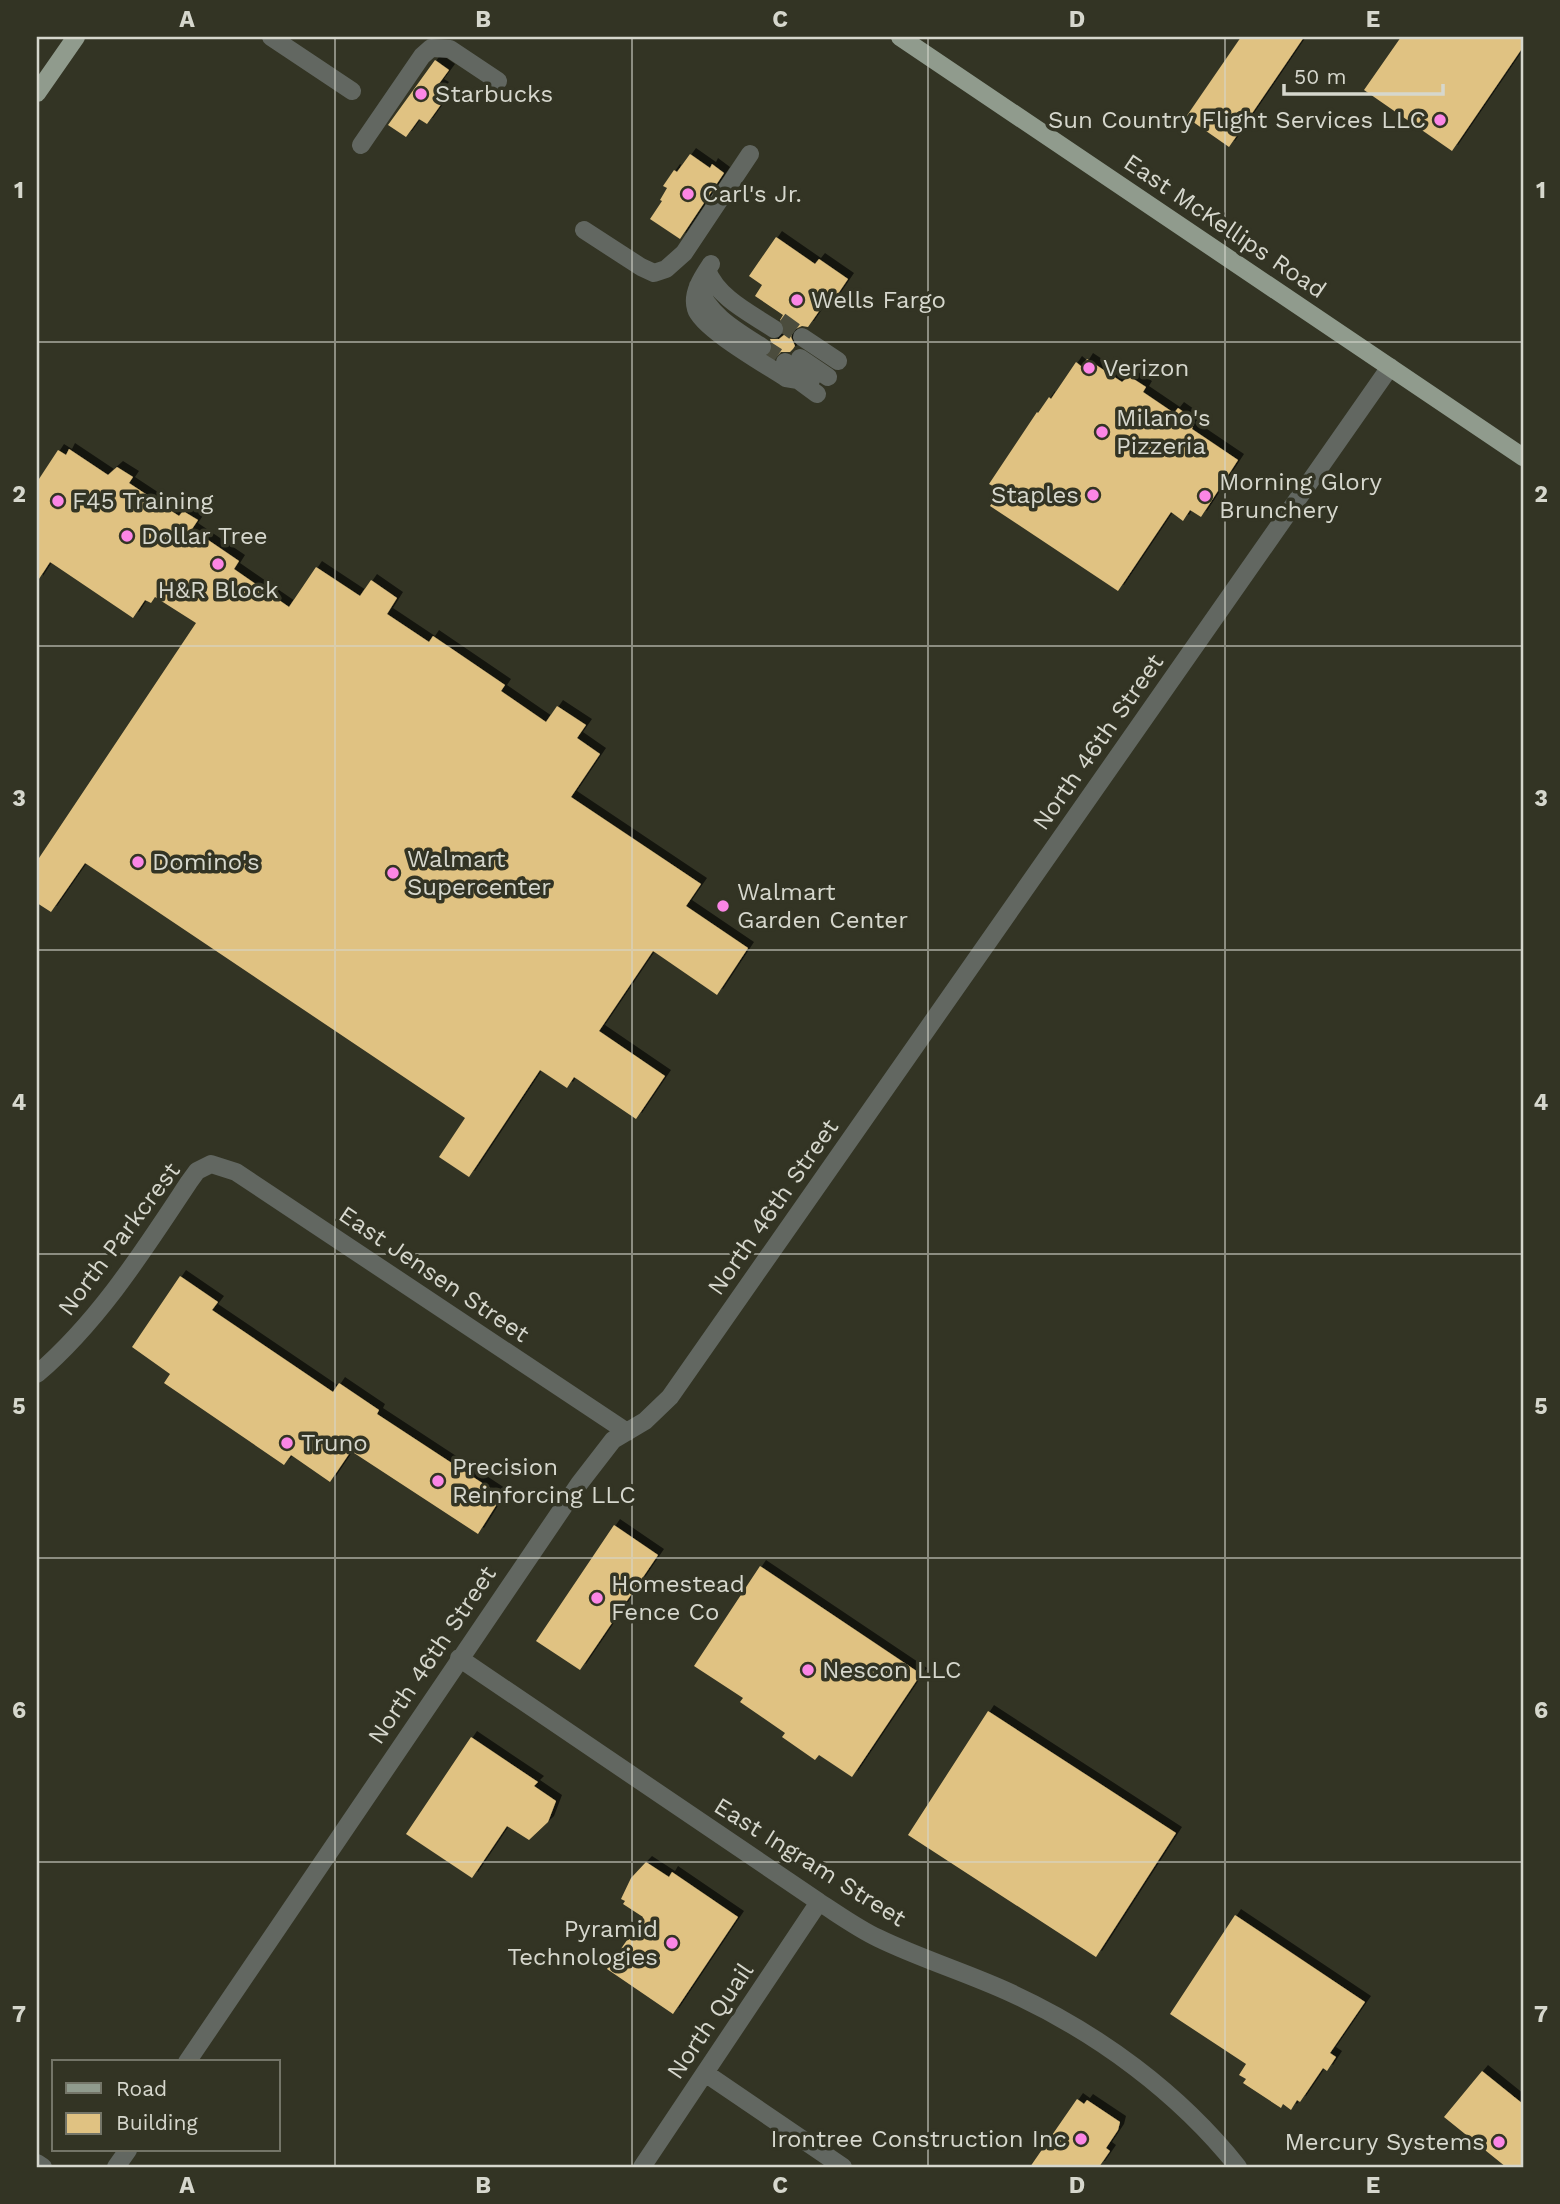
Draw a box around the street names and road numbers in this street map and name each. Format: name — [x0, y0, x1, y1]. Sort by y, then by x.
street label: East McKellips Road — [1119, 148, 1331, 304]
street label: North 46th Street — [1027, 649, 1169, 835]
street label: North 46th Street — [702, 1114, 844, 1300]
street label: North Parkcrest — [52, 1157, 186, 1321]
street label: East Jensen Street — [334, 1200, 534, 1348]
street label: North 46th Street — [362, 1561, 502, 1749]
street label: East Ingram Street — [709, 1792, 911, 1932]
street label: North Quail — [661, 1957, 759, 2084]

